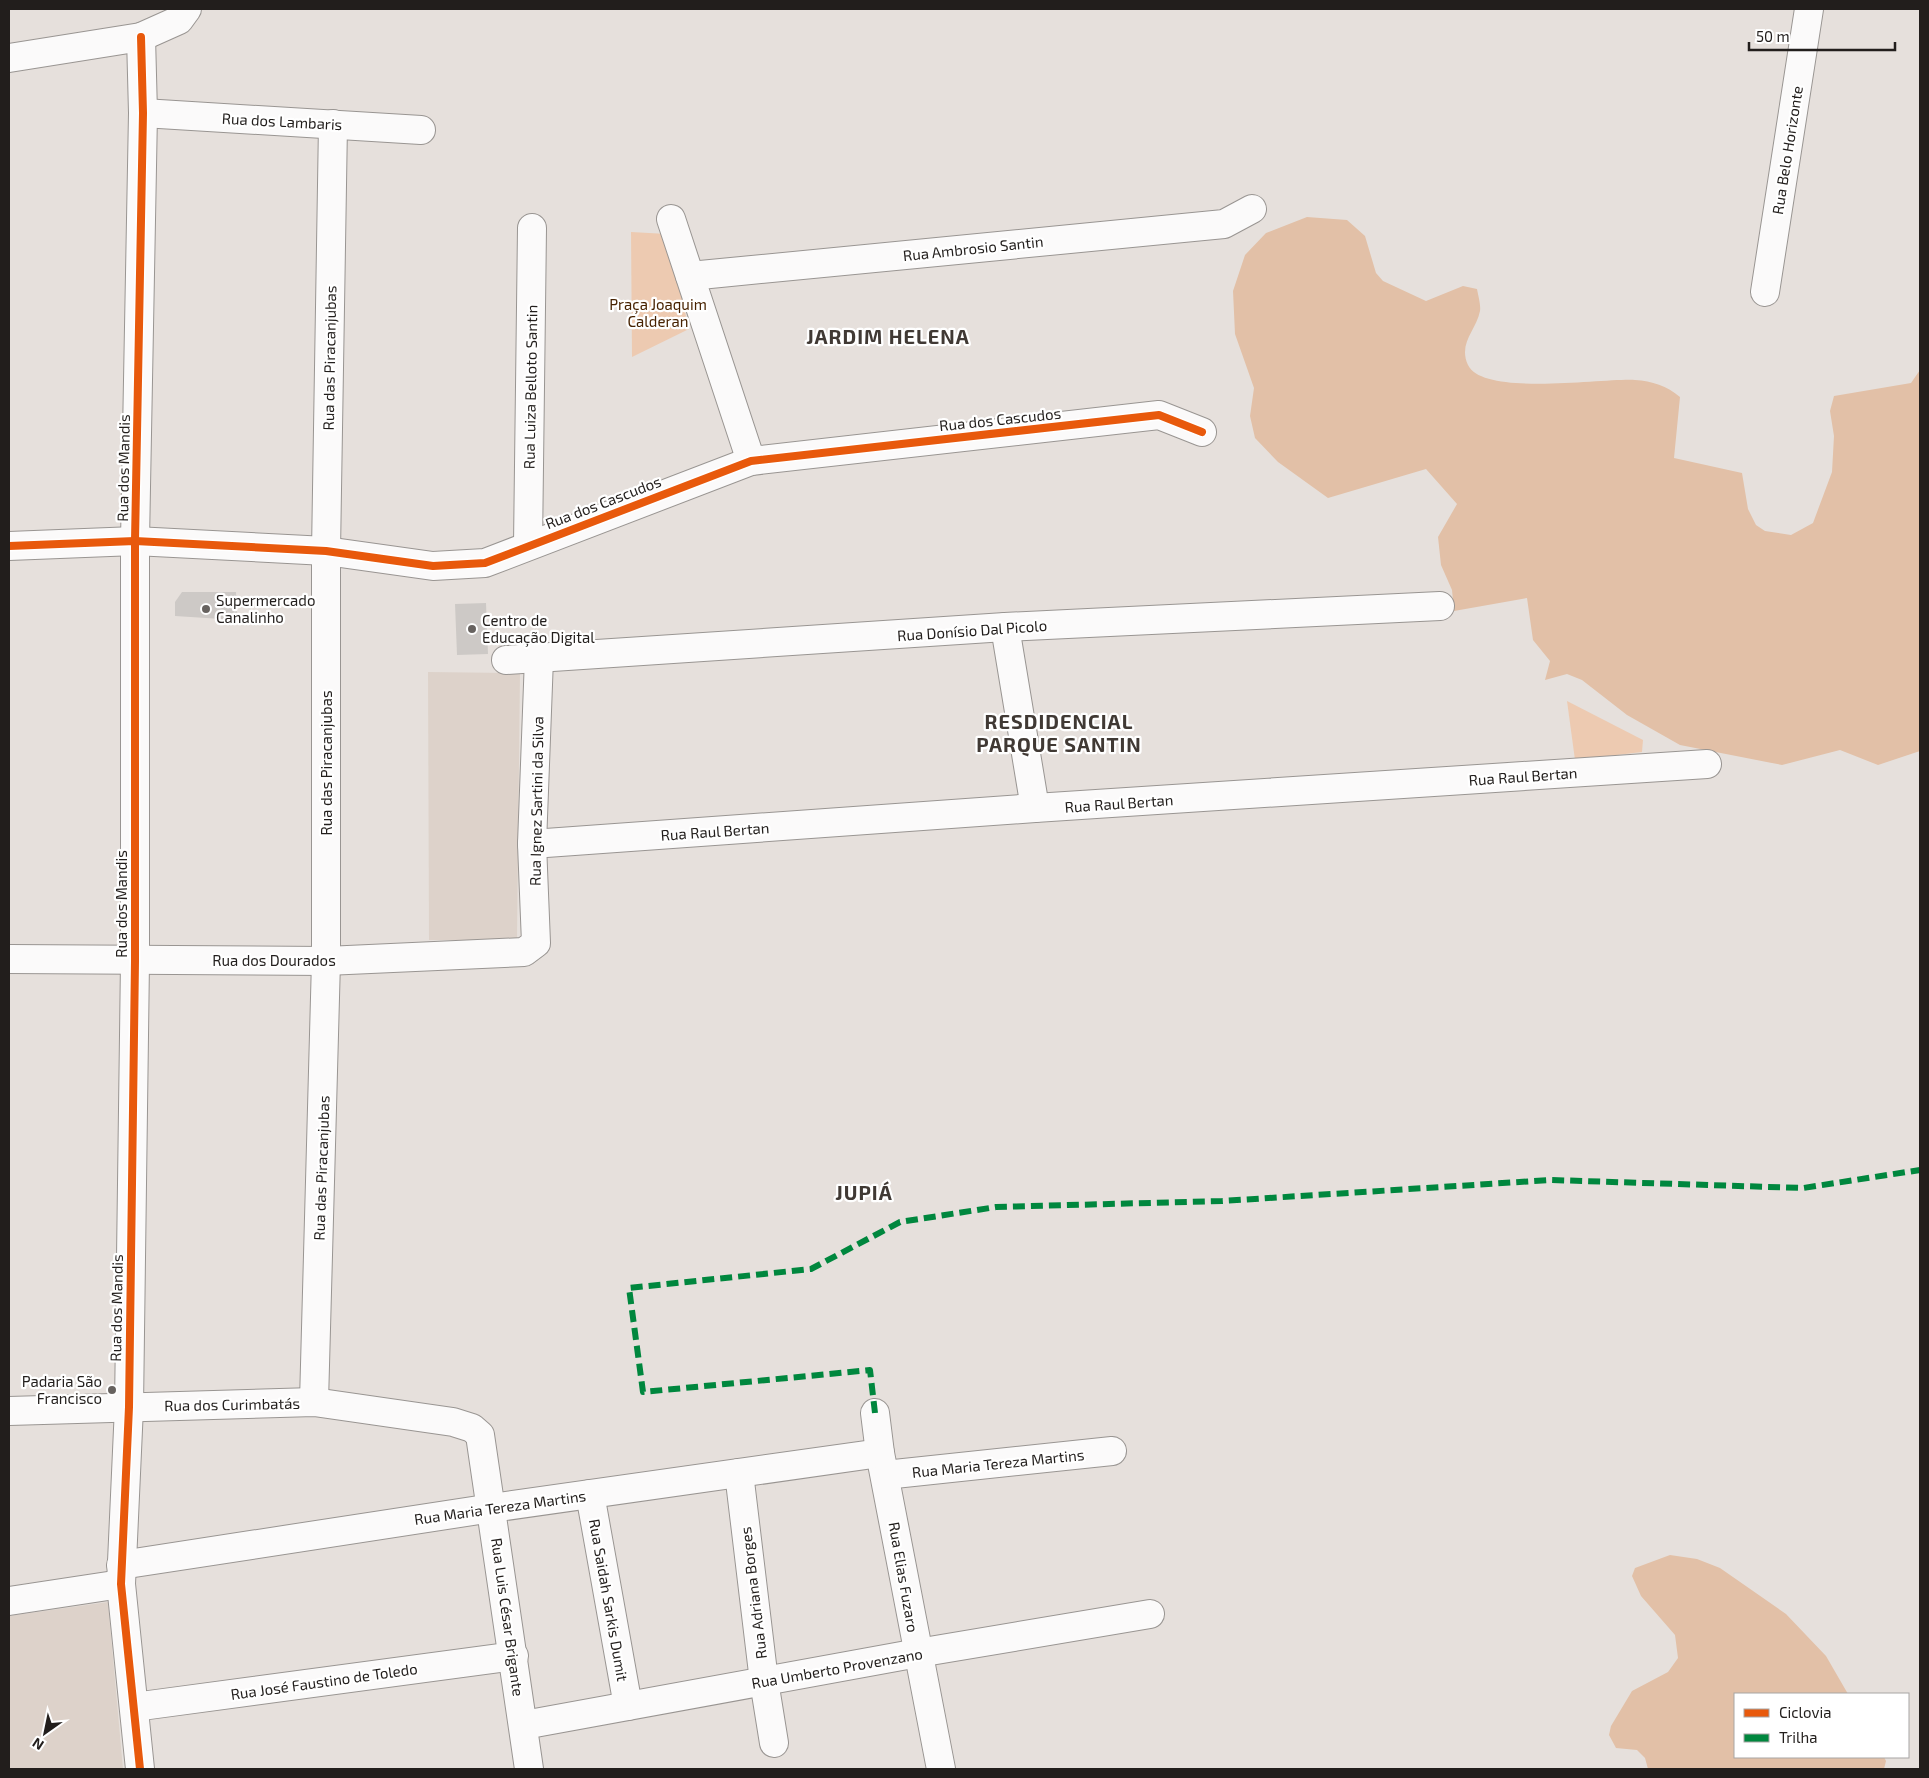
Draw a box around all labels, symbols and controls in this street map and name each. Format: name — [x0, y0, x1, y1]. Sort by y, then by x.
scale bar — [1749, 20, 1895, 52]
text: 50 m — [1756, 27, 1790, 45]
street label: Rua Belo Horizonte — [1768, 84, 1806, 216]
street label: Rua dos Lambaris — [221, 109, 343, 133]
street label: Rua Ambrosio Santin — [902, 232, 1044, 264]
street label: Rua das Piracanjubas — [319, 285, 340, 431]
park label: Praça Joaquim Calderan — [609, 295, 707, 330]
street label: Rua Luiza Belloto Santin — [520, 305, 540, 469]
district label: JARDIM HELENA — [806, 324, 970, 348]
street label: Rua dos Cascudos — [938, 404, 1062, 434]
street label: Rua dos Mandis — [113, 414, 133, 522]
street label: Rua dos Cascudos — [543, 472, 663, 532]
place label: Supermercado Canalinho — [216, 591, 315, 626]
marker: Supermercado Canalinho — [200, 603, 212, 615]
place label: Centro de Educação Digital — [482, 611, 595, 647]
street label: Rua Donísio Dal Picolo — [896, 616, 1048, 644]
marker: Centro de Educação Digital — [466, 623, 478, 635]
street label: Rua das Piracanjubas — [317, 690, 336, 836]
district label: RESDIDENCIAL PARQUE SANTIN — [976, 709, 1142, 757]
street label: Rua Ignez Sartini da Silva — [526, 716, 546, 886]
street label: Rua Raul Bertan — [1468, 763, 1578, 789]
street label: Rua Raul Bertan — [1064, 790, 1174, 816]
street label: Rua Raul Bertan — [660, 818, 770, 844]
street label: Rua dos Mandis — [112, 850, 130, 958]
street label: Rua dos Dourados — [212, 951, 336, 969]
street label: Rua das Piracanjubas — [309, 1095, 334, 1241]
district label: JUPIÁ — [835, 1180, 893, 1204]
street label: Rua dos Mandis — [106, 1254, 126, 1362]
place label: Padaria São Francisco — [22, 1372, 102, 1407]
marker: Padaria São Francisco — [106, 1384, 118, 1396]
street label: Rua dos Curimbatás — [164, 1394, 300, 1414]
street label: Rua Maria Tereza Martins — [911, 1445, 1085, 1481]
street label: Rua Maria Tereza Martins — [413, 1486, 587, 1528]
street label: Rua Saidah Sarkis Dumit — [586, 1517, 632, 1683]
street label: Rua Elias Fuzaro — [885, 1520, 923, 1634]
street label: Rua Adriana Borges — [736, 1526, 770, 1660]
street label: Rua Luis César Brigante — [488, 1537, 528, 1697]
street label: Rua Umberto Provenzano — [750, 1644, 924, 1692]
street label: Rua José Faustino de Toledo — [229, 1659, 419, 1703]
legend — [1734, 1693, 1909, 1758]
text: Ciclovia — [1779, 1703, 1831, 1721]
north arrow — [20, 1708, 70, 1758]
text: Trilha — [1779, 1728, 1817, 1746]
text: N — [29, 1734, 47, 1754]

